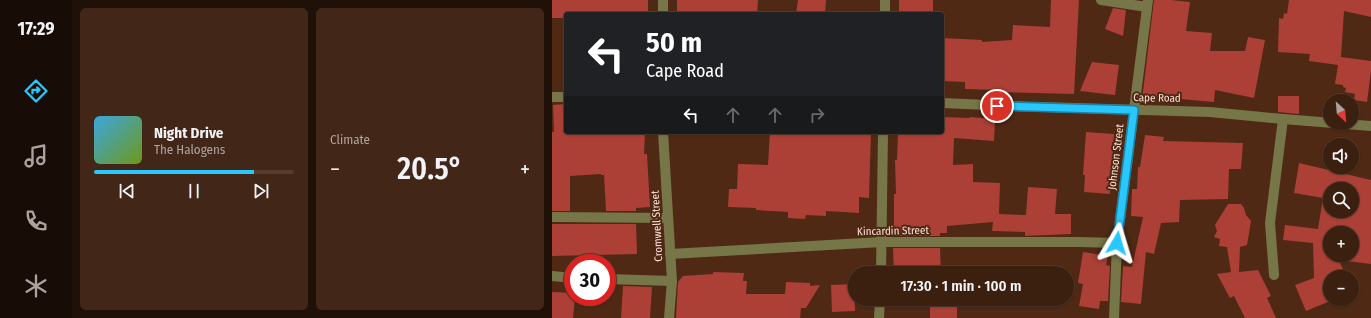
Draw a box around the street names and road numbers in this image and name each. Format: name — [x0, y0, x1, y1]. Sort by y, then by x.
street label: Cape Road — [1133, 91, 1181, 105]
street label: Johnson Street — [1106, 123, 1127, 191]
street label: Cromwell Street — [649, 190, 665, 262]
street label: Kincardin Street — [857, 224, 930, 238]

